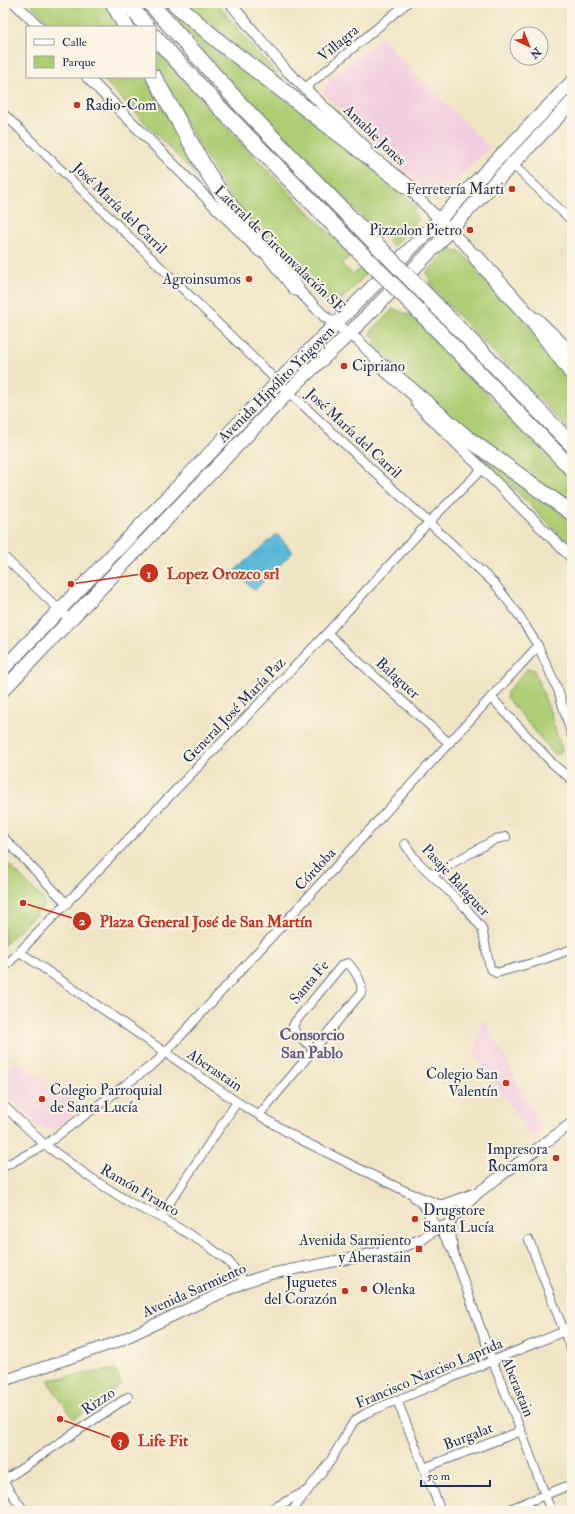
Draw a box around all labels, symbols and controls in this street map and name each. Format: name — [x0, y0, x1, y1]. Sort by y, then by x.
street label: Villagra — [314, 20, 363, 66]
legend — [26, 26, 156, 78]
north arrow — [509, 26, 549, 66]
text: Calle — [62, 35, 87, 50]
text: N — [527, 44, 544, 62]
text: Parque — [62, 55, 96, 70]
place label: Radio-Com — [85, 96, 157, 115]
marker: Radio-Com — [72, 100, 82, 110]
street label: Amable Jones — [338, 100, 410, 171]
street label: José María del Carril — [67, 158, 171, 259]
place label: Ferretería Marti — [406, 180, 504, 199]
street label: Lateral de Circunvalación SE — [210, 182, 349, 317]
marker: Ferretería Marti — [507, 184, 517, 194]
place label: Pizzolon Pietro — [369, 221, 462, 240]
marker: Pizzolon Pietro — [465, 225, 475, 235]
place label: Agroinsumos — [162, 270, 241, 289]
marker: Agroinsumos — [244, 274, 254, 284]
street label: Avenida Hipólito Yrigoyen — [213, 322, 340, 448]
place label: Cipriano — [352, 357, 405, 377]
marker: Cipriano — [339, 361, 349, 371]
street label: José María del Carril — [300, 384, 406, 483]
callout: Lopez Orozco srl — [139, 559, 288, 587]
text: Lopez Orozco srl — [167, 564, 280, 585]
text: 1 — [147, 567, 151, 582]
street label: General José María Paz — [179, 653, 291, 768]
street label: Balaguer — [372, 654, 424, 703]
street label: Pasaje Balaguer — [417, 840, 494, 921]
street label: Córdoba — [291, 843, 341, 895]
callout: Plaza General José de San Martín — [72, 907, 321, 935]
text: Plaza General José de San Martín — [100, 912, 313, 933]
text: 2 — [79, 914, 85, 929]
street label: Santa Fe — [285, 956, 333, 1008]
district label: Consorcio San Pablo — [279, 1025, 345, 1063]
street label: Aberastain — [183, 1044, 246, 1096]
place label: Colegio San Valentín — [426, 1065, 498, 1101]
marker: Colegio San Valentín — [501, 1078, 511, 1088]
place label: Colegio Parroquial de Santa Lucía — [50, 1081, 163, 1117]
marker: Colegio Parroquial de Santa Lucía — [37, 1094, 47, 1104]
place label: Impresora Rocamora — [487, 1140, 549, 1176]
marker: Impresora Rocamora — [551, 1153, 561, 1163]
street label: Ramón Franco — [97, 1160, 183, 1221]
place label: Drugstore Santa Lucía — [423, 1201, 495, 1237]
marker: Drugstore Santa Lucía — [410, 1214, 420, 1224]
place label: Avenida Sarmiento y Aberastain — [298, 1231, 411, 1267]
marker: Avenida Sarmiento y Aberastain — [414, 1244, 424, 1254]
street label: Avenida Sarmiento — [138, 1259, 249, 1322]
place label: Juguetes del Corazón — [264, 1273, 337, 1309]
place label: Olenka — [372, 1280, 416, 1299]
marker: Olenka — [359, 1284, 369, 1294]
marker: Juguetes del Corazón — [340, 1286, 350, 1296]
street label: Francisco Narciso Laprida — [353, 1334, 507, 1414]
street label: Aberastain — [497, 1354, 538, 1420]
street label: Rizzo — [78, 1383, 119, 1419]
street label: Burgalat — [441, 1418, 496, 1455]
callout: Life Fit — [110, 1427, 196, 1455]
text: Life Fit — [138, 1431, 189, 1451]
text: 3 — [118, 1434, 123, 1449]
scale bar — [421, 1462, 490, 1488]
text: 50 m — [427, 1469, 451, 1484]

